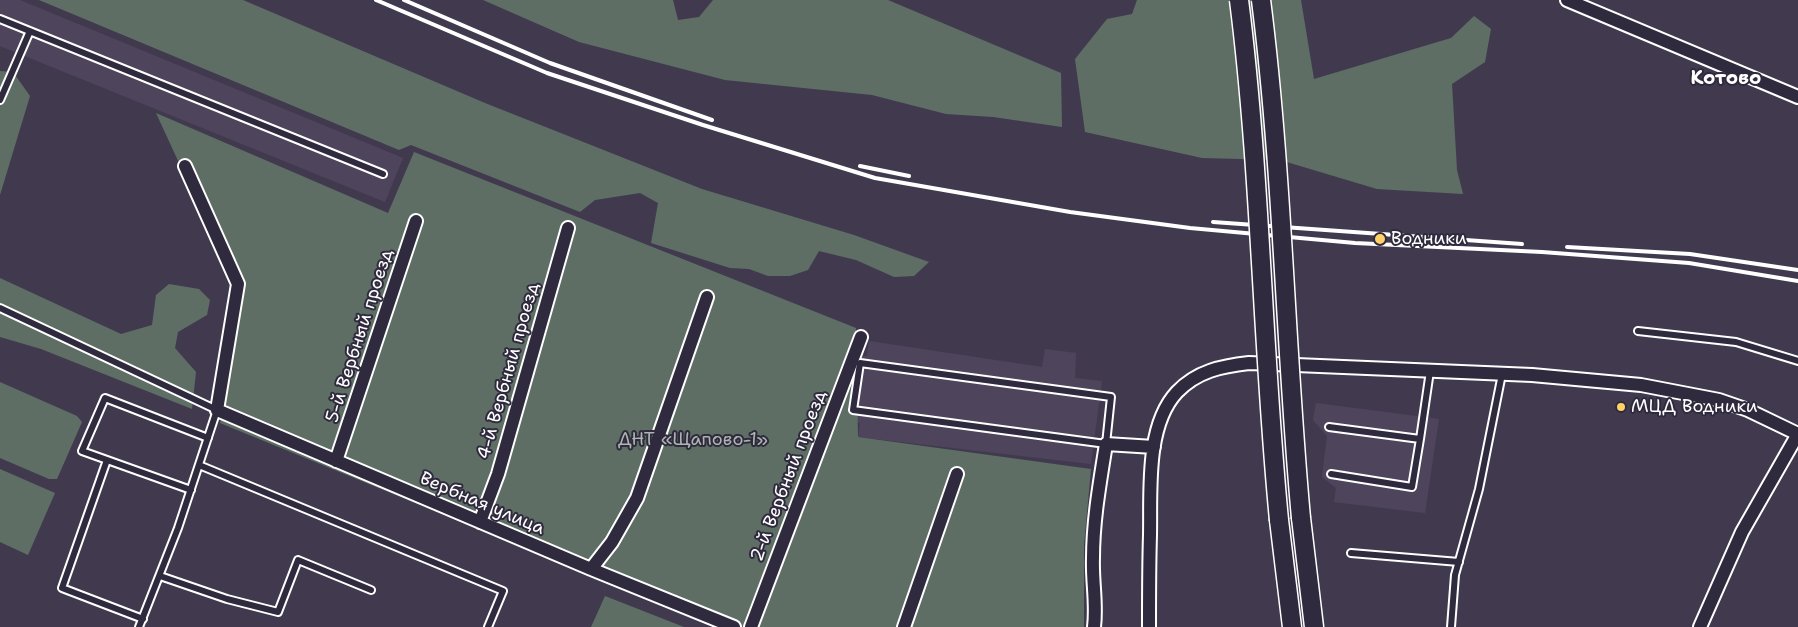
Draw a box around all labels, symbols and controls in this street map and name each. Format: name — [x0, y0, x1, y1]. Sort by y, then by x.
district label: Котово — [1691, 68, 1761, 90]
place label: Водники — [1391, 228, 1466, 250]
marker: Водники — [1373, 232, 1387, 246]
street label: 5-й Вербный проезд — [322, 247, 398, 425]
street label: 4-й Вербный проезд — [473, 280, 545, 462]
street label: 2-й Вербный проезд — [746, 387, 832, 565]
place label: МЦД Водники — [1631, 396, 1758, 418]
marker: МЦД Водники — [1615, 401, 1627, 413]
park label: ДНТ «Щапово-1» — [618, 429, 768, 451]
street label: Вербная улица — [416, 468, 548, 540]

